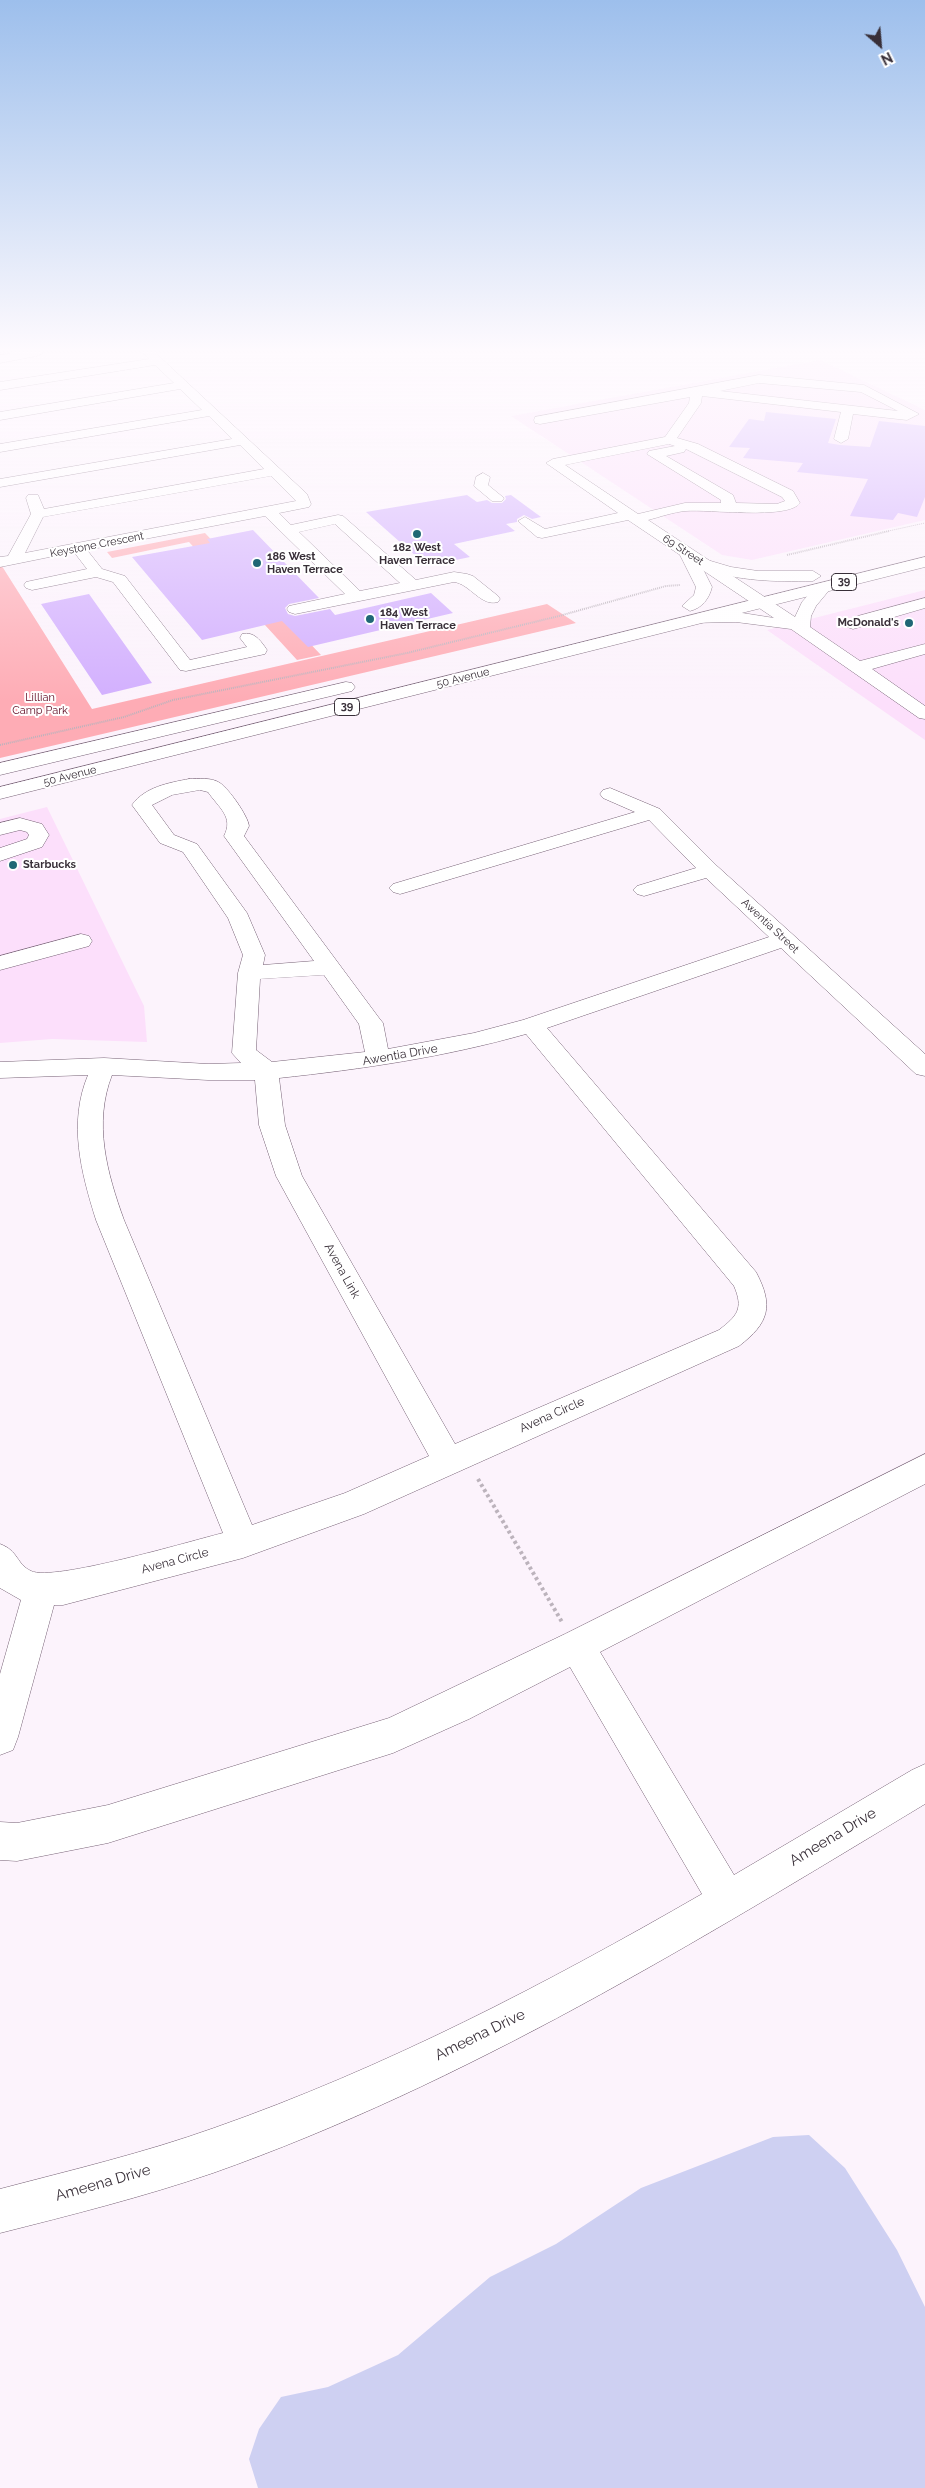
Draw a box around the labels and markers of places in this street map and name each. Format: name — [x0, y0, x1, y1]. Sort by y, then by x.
marker: 182 West Haven Terrace — [411, 528, 423, 540]
place label: 182 West Haven Terrace — [379, 541, 455, 567]
place label: 186 West Haven Terrace — [267, 550, 343, 576]
marker: 186 West Haven Terrace — [251, 557, 263, 569]
place label: 184 West Haven Terrace — [380, 606, 456, 632]
marker: 184 West Haven Terrace — [364, 613, 376, 625]
place label: McDonald's — [837, 616, 899, 630]
marker: McDonald's — [903, 617, 915, 629]
place label: Starbucks — [23, 858, 76, 872]
marker: Starbucks — [7, 859, 19, 871]

